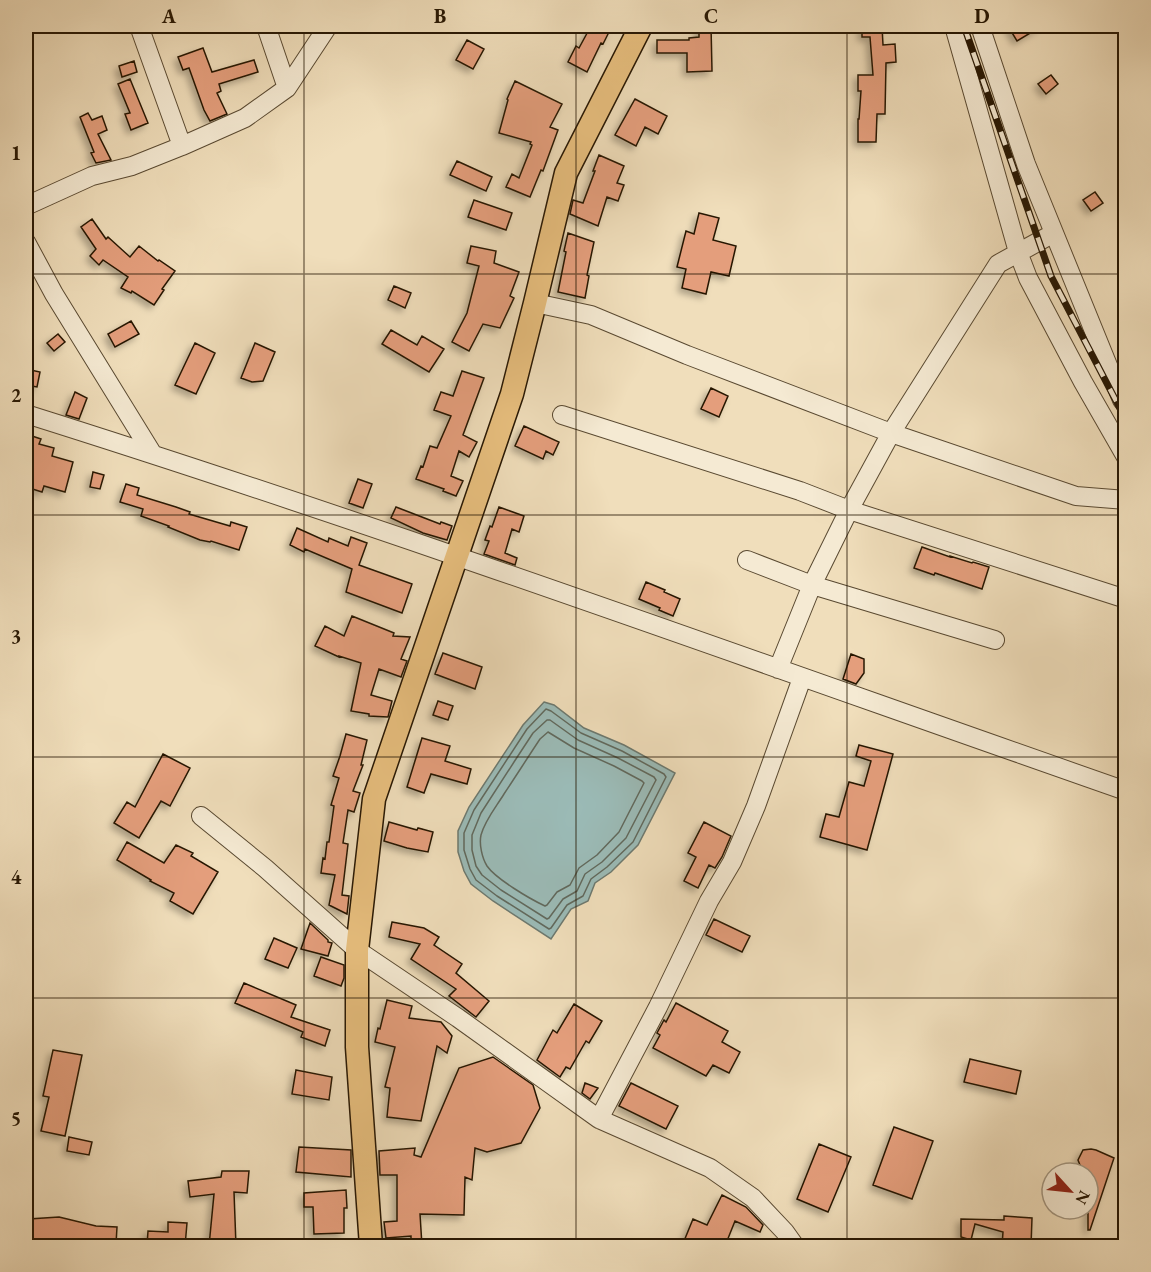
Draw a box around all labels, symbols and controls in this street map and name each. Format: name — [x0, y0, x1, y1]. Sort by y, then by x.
text: A — [161, 3, 177, 29]
text: B — [434, 3, 446, 29]
text: C — [704, 3, 718, 29]
text: D — [974, 3, 990, 29]
text: 1 — [11, 140, 21, 166]
text: 2 — [11, 382, 22, 408]
text: 3 — [11, 623, 21, 649]
text: 4 — [11, 864, 22, 890]
text: 5 — [11, 1105, 21, 1131]
north arrow — [1040, 1161, 1100, 1221]
text: N — [1071, 1187, 1095, 1208]

